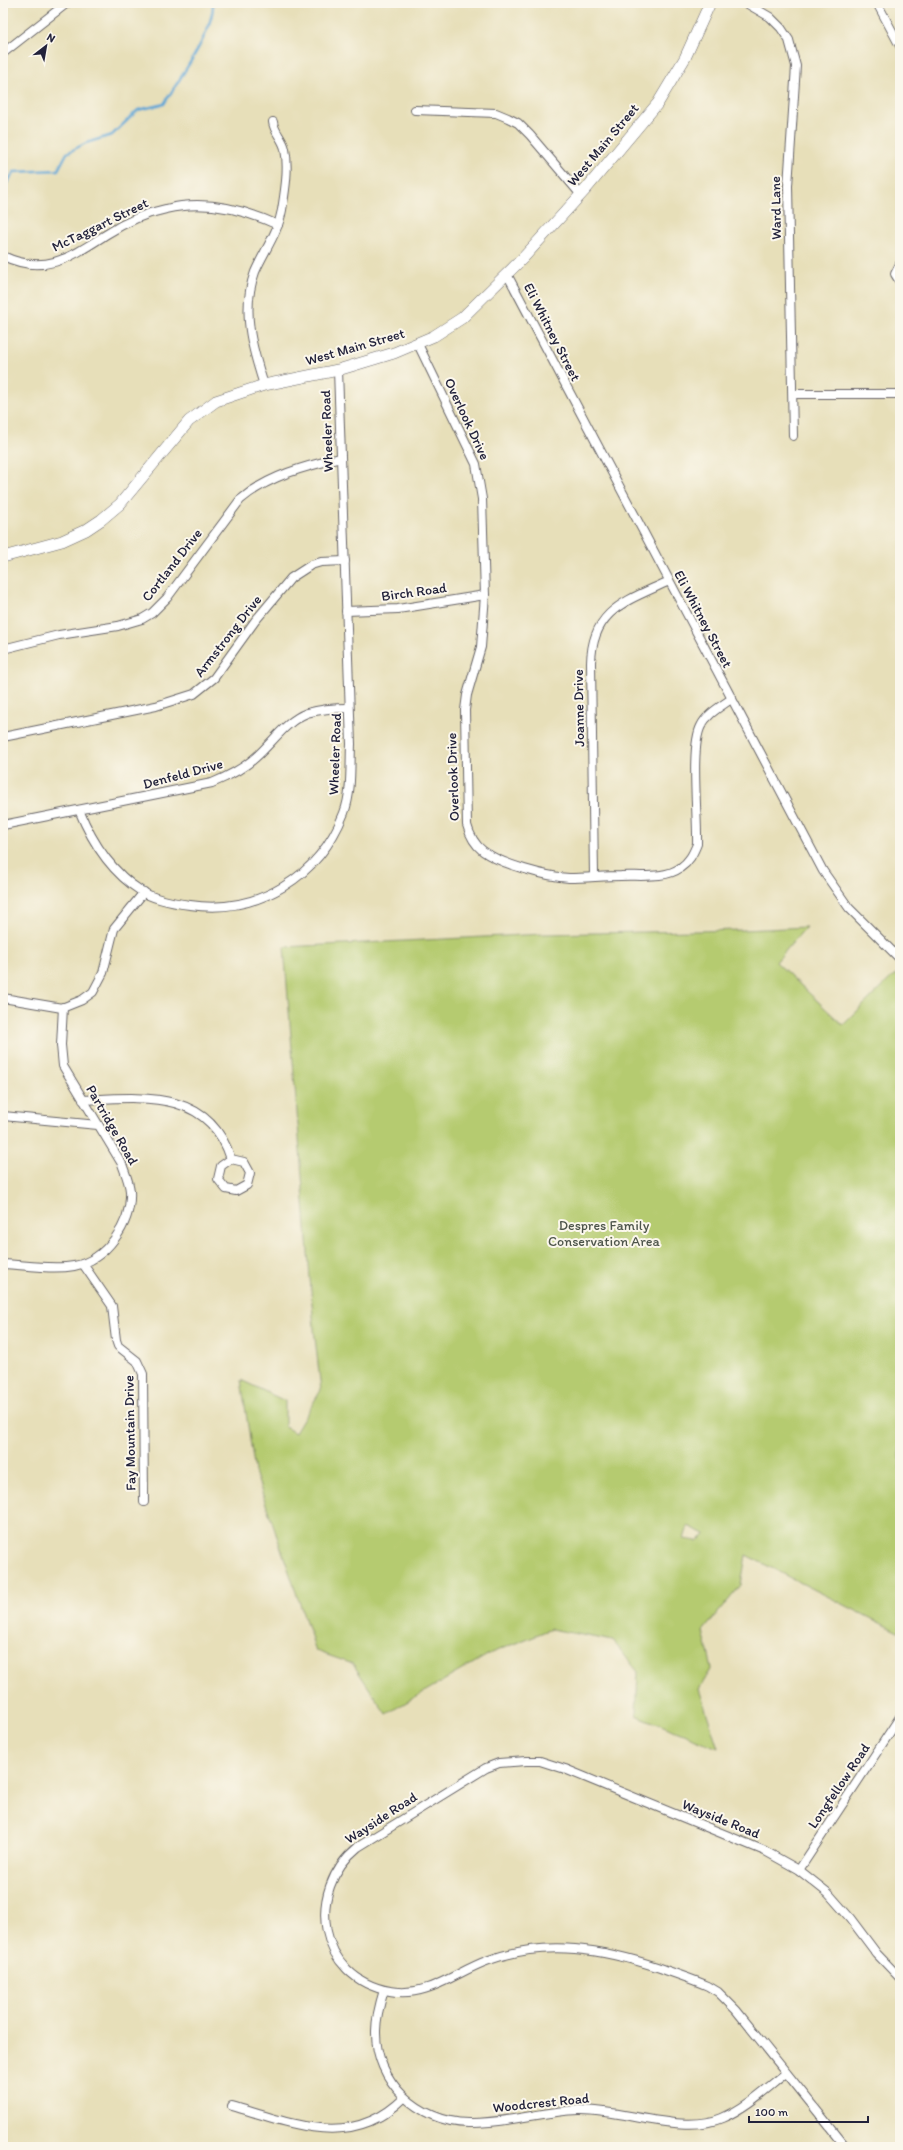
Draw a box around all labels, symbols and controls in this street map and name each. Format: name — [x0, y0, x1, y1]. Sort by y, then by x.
north arrow — [26, 26, 66, 66]
text: N — [44, 30, 57, 45]
street label: West Main Street — [564, 100, 642, 190]
street label: Ward Lane — [767, 176, 785, 240]
street label: McTaggart Street — [49, 194, 151, 256]
street label: Eli Whitney Street — [520, 280, 584, 384]
street label: West Main Street — [303, 325, 407, 369]
street label: Overlook Drive — [441, 375, 494, 463]
street label: Wheeler Road — [317, 389, 337, 472]
street label: Cortland Drive — [138, 525, 206, 605]
street label: Eli Whitney Street — [670, 567, 736, 671]
street label: Birch Road — [380, 579, 448, 605]
street label: Armstrong Drive — [191, 591, 265, 680]
street label: Joanne Drive — [570, 669, 588, 747]
street label: Wheeler Road — [325, 712, 345, 795]
street label: Overlook Drive — [443, 732, 463, 821]
street label: Denfeld Drive — [141, 755, 225, 793]
street label: Partridge Road — [82, 1082, 142, 1168]
park label: Despres Family Conservation Area — [548, 1217, 661, 1250]
street label: Fay Mountain Drive — [120, 1375, 140, 1491]
street label: Longfellow Road — [804, 1740, 874, 1832]
street label: Wayside Road — [342, 1788, 421, 1848]
street label: Wayside Road — [679, 1796, 763, 1842]
street label: Woodcrest Road — [492, 2089, 590, 2117]
scale bar — [749, 2098, 868, 2124]
text: 100 m — [755, 2105, 788, 2119]

